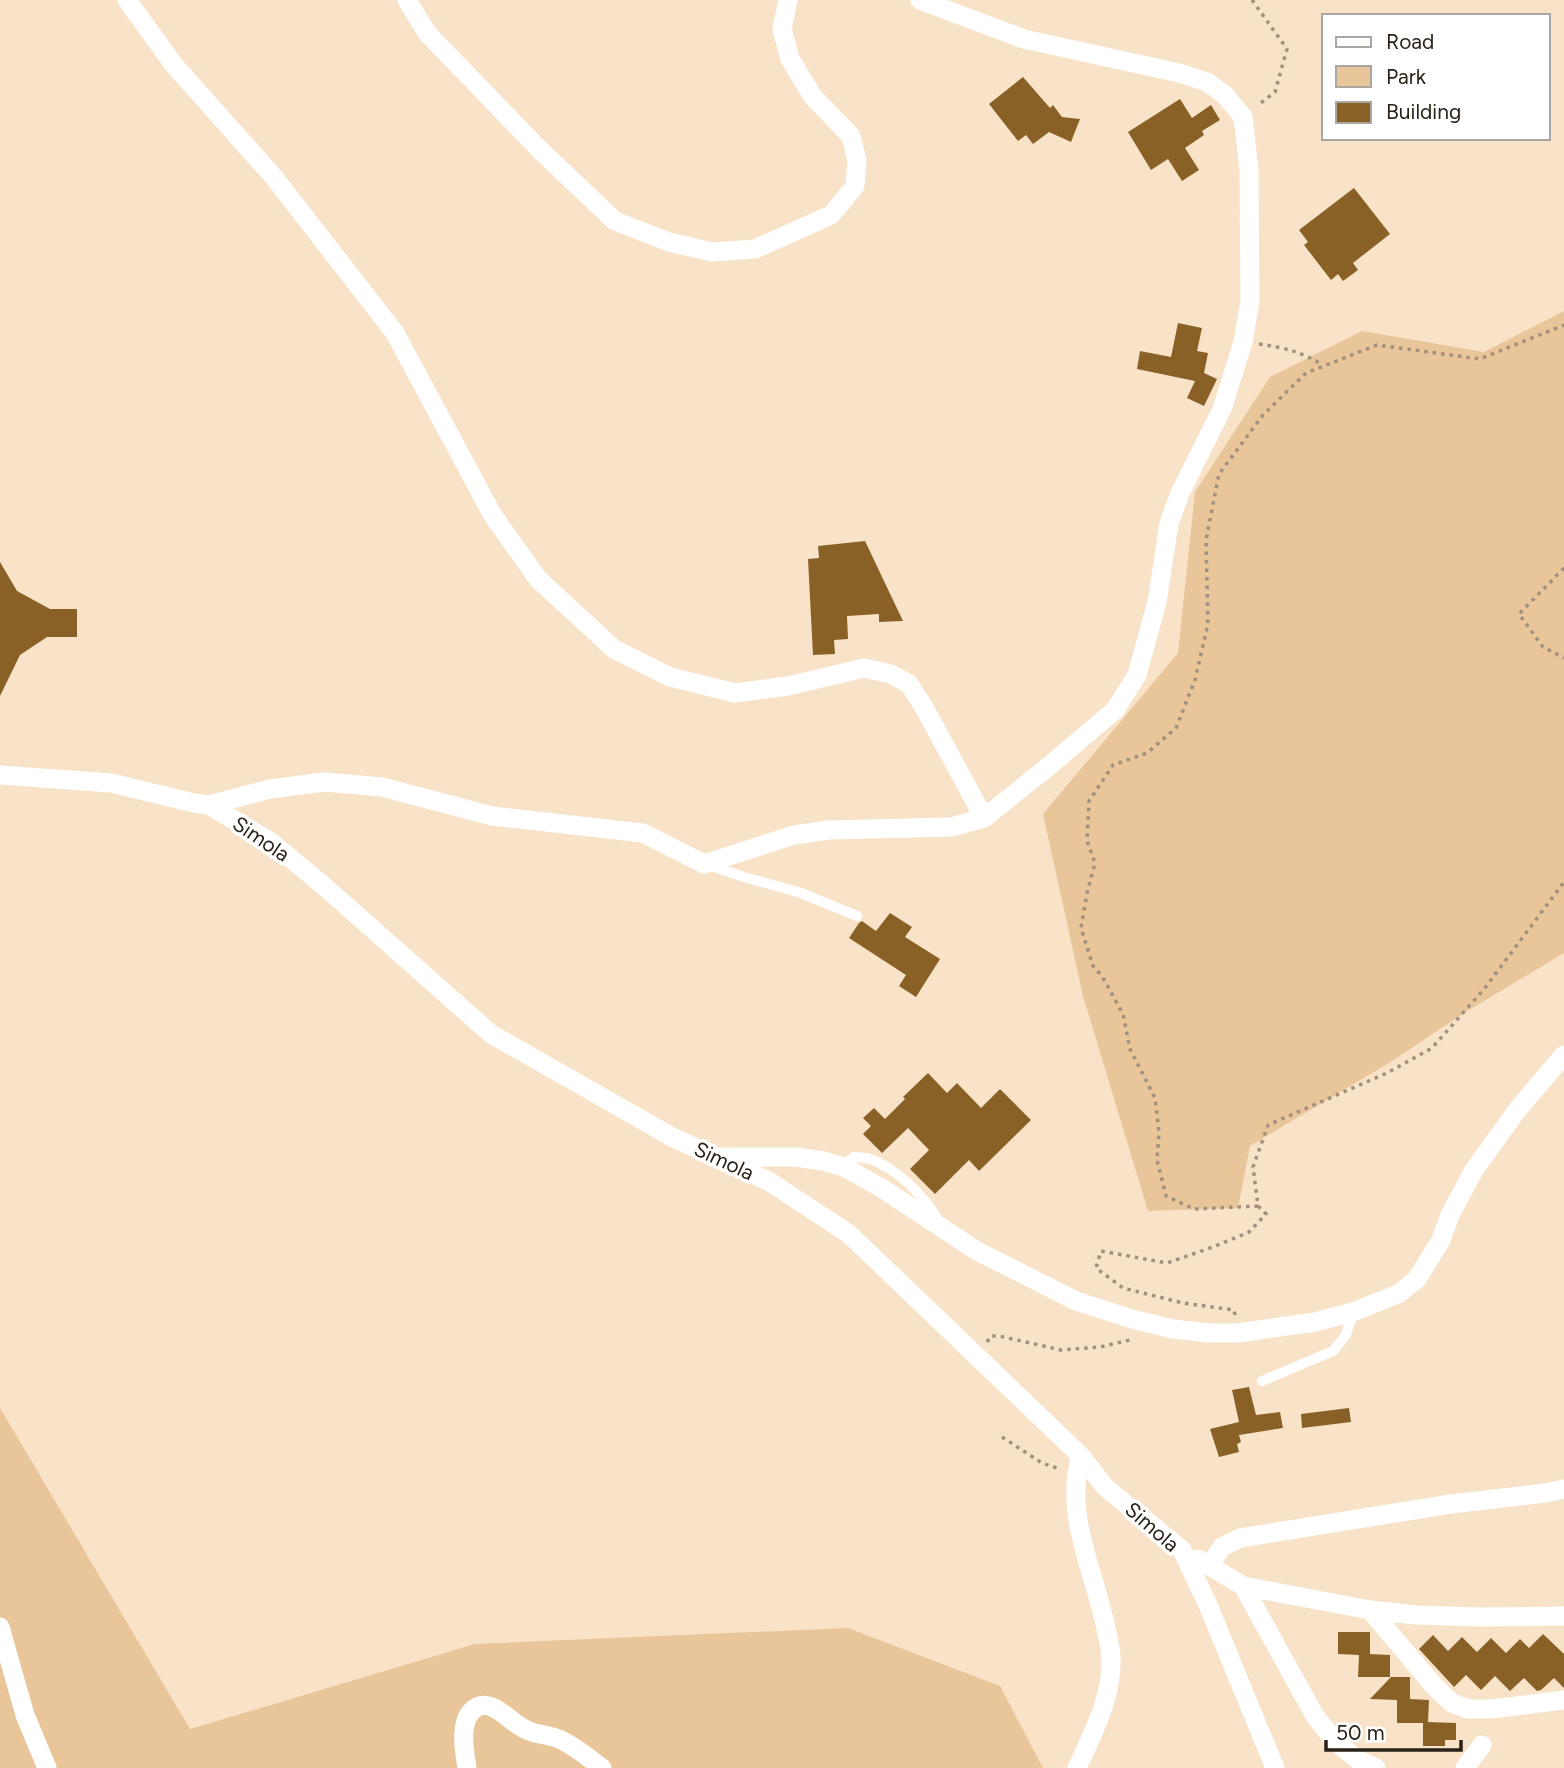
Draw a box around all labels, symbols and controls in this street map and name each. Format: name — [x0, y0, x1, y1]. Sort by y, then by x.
legend — [1322, 14, 1550, 140]
text: Road — [1386, 29, 1434, 54]
text: Park — [1386, 64, 1427, 89]
text: Building — [1386, 99, 1461, 124]
street label: Simola — [228, 811, 294, 867]
street label: Simola — [690, 1136, 758, 1185]
street label: Simola — [1120, 1496, 1184, 1557]
scale bar — [1326, 1708, 1461, 1752]
text: 50 m — [1336, 1720, 1385, 1745]

